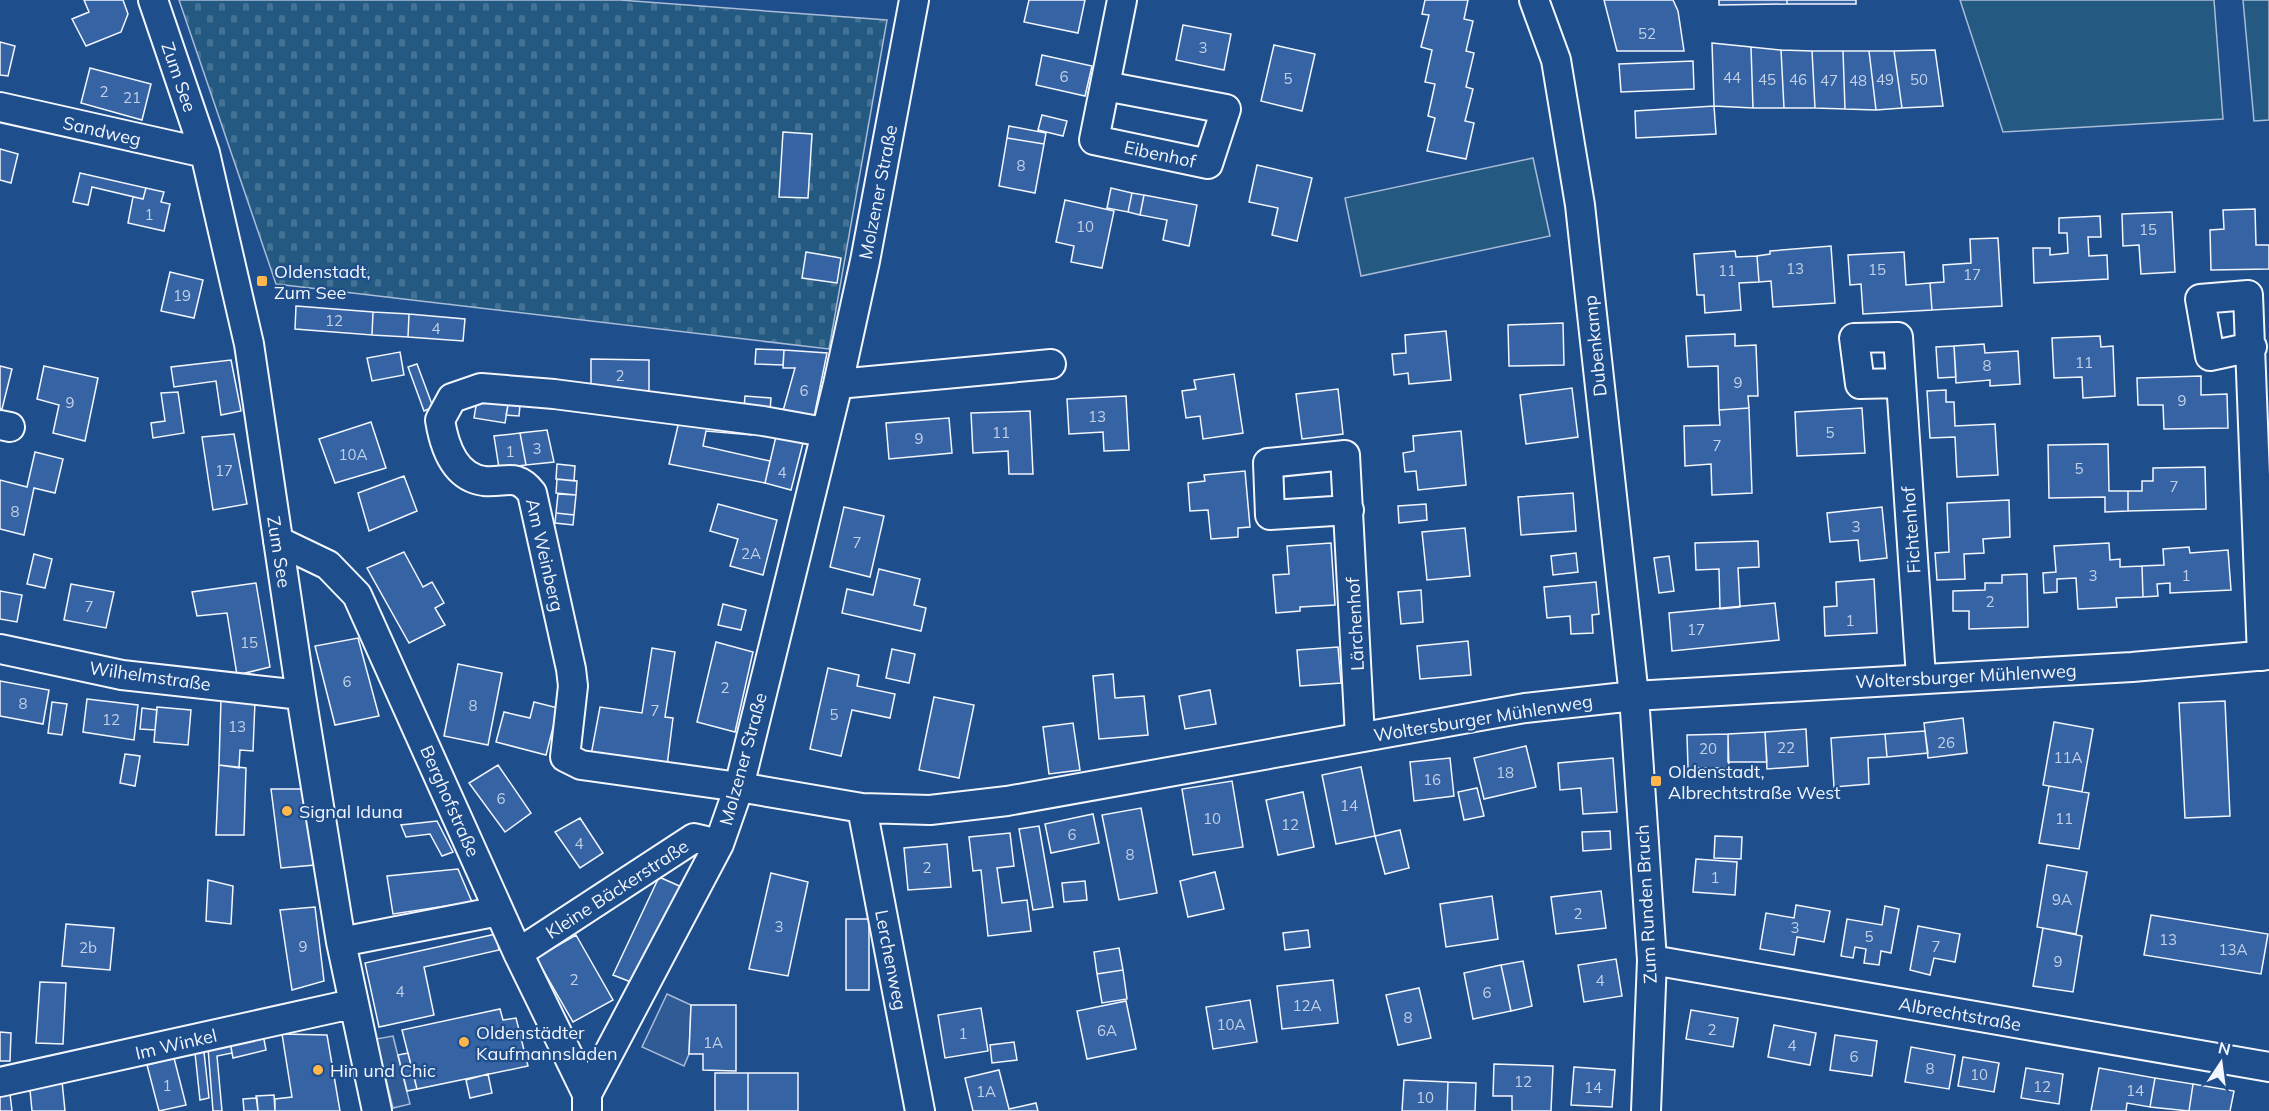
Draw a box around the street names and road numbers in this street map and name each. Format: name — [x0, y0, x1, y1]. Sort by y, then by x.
street label: Zum See — [156, 39, 202, 115]
street label: Sandweg — [61, 111, 143, 151]
street label: Molzener Straße — [854, 123, 902, 261]
street label: Eibenhof — [1122, 135, 1199, 173]
street label: Dubenkamp — [1578, 294, 1612, 398]
street label: Fichtenhof — [1896, 485, 1926, 574]
street label: Am Weinberg — [521, 496, 569, 614]
street label: Zum See — [262, 515, 296, 589]
street label: Lärchenhof — [1341, 576, 1369, 671]
street label: Wilhelmstraße — [88, 656, 212, 696]
street label: Woltersburger Mühlenweg — [1855, 659, 2077, 693]
street label: Woltersburger Mühlenweg — [1372, 689, 1594, 747]
street label: Molzener Straße — [714, 690, 772, 828]
street label: Berghofstraße — [415, 742, 485, 860]
street label: Zum Runden Bruch — [1630, 824, 1662, 984]
street label: Kleine Bäckerstraße — [541, 834, 693, 944]
street label: Lerchenweg — [870, 908, 912, 1012]
street label: Albrechtstraße — [1897, 992, 2023, 1036]
street label: Im Winkel — [133, 1023, 219, 1065]

